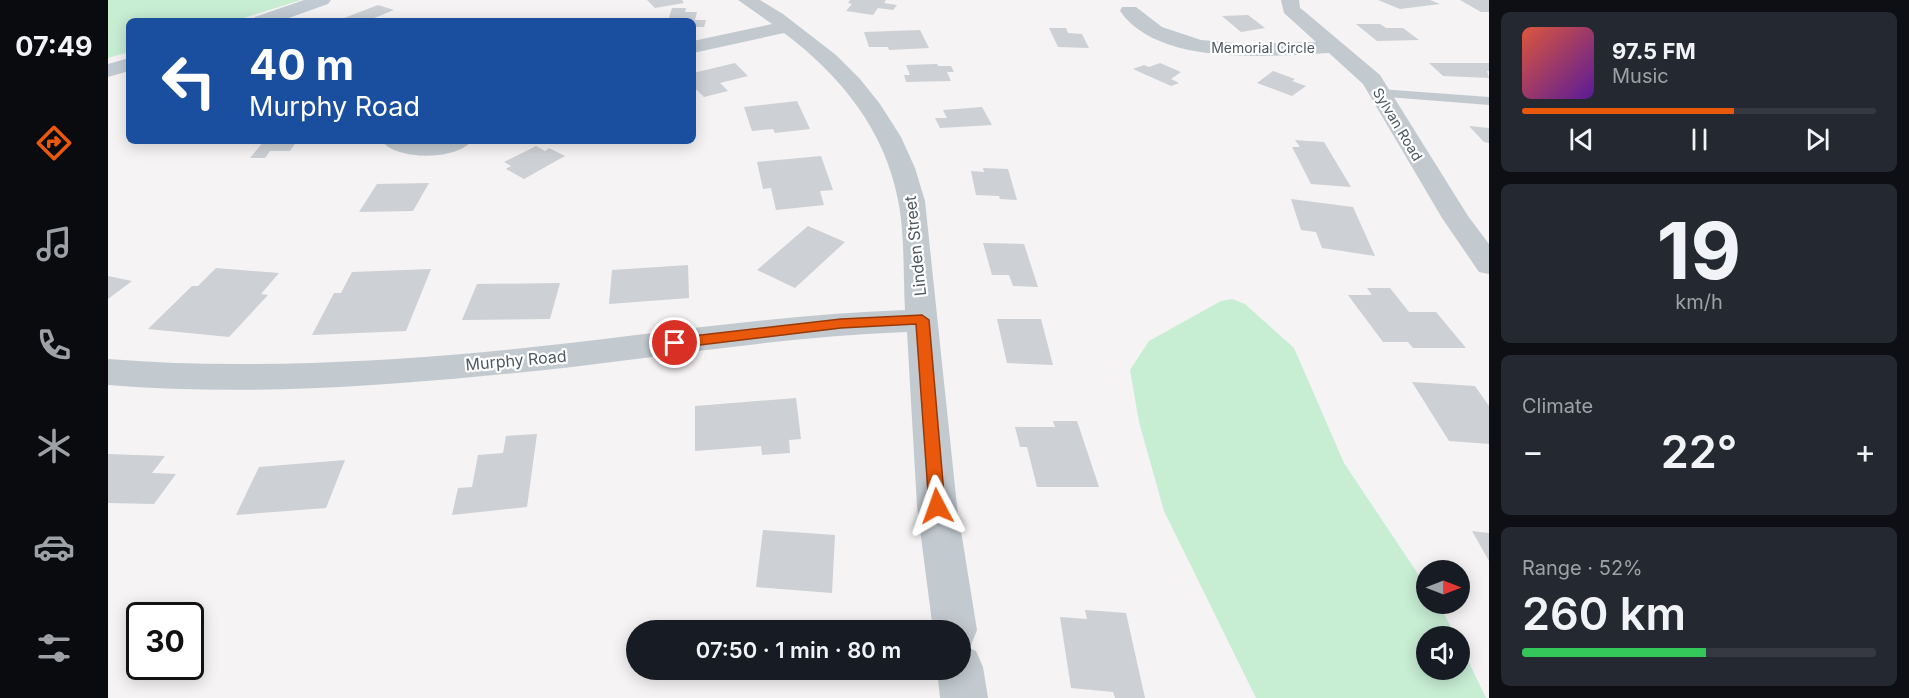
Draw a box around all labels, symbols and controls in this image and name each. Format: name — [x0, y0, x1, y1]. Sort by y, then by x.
text: 07:49 — [15, 30, 93, 63]
text: 97.5 FM — [1612, 38, 1696, 64]
text: 40 m — [249, 39, 354, 90]
street label: Memorial Circle — [1211, 39, 1315, 56]
icon: left — [150, 42, 228, 120]
text: Music — [1612, 64, 1669, 88]
street label: Sylvan Road — [1370, 84, 1426, 164]
text: Murphy Road — [249, 90, 420, 123]
icon: directions — [33, 122, 75, 164]
icon: previous — [1565, 123, 1598, 156]
icon: pause — [1683, 123, 1716, 156]
icon: next — [1801, 123, 1834, 156]
street label: Linden Street — [900, 195, 930, 297]
text: 19 — [1657, 203, 1741, 298]
icon: music — [33, 223, 75, 265]
text: km/h — [1675, 290, 1723, 314]
pin — [649, 317, 700, 368]
icon: phone — [33, 324, 75, 366]
icon: arrive — [658, 326, 691, 359]
street label: Murphy Road — [465, 346, 567, 374]
text: Climate — [1522, 394, 1593, 418]
text: 22° — [1661, 424, 1737, 479]
icon: climate — [33, 425, 75, 467]
text: − — [1522, 431, 1544, 471]
text: + — [1854, 431, 1876, 471]
position arrow — [905, 474, 969, 538]
icon: car — [33, 526, 75, 568]
text: Range · 52% — [1522, 556, 1643, 580]
north arrow — [1416, 560, 1470, 614]
map controls — [1416, 560, 1470, 680]
text: 260 km — [1522, 586, 1686, 641]
speed limit sign: 30 — [126, 602, 204, 680]
button: sound — [1416, 626, 1470, 680]
icon: filters — [33, 627, 75, 669]
text: 07:50 · 1 min · 80 m — [696, 637, 901, 663]

